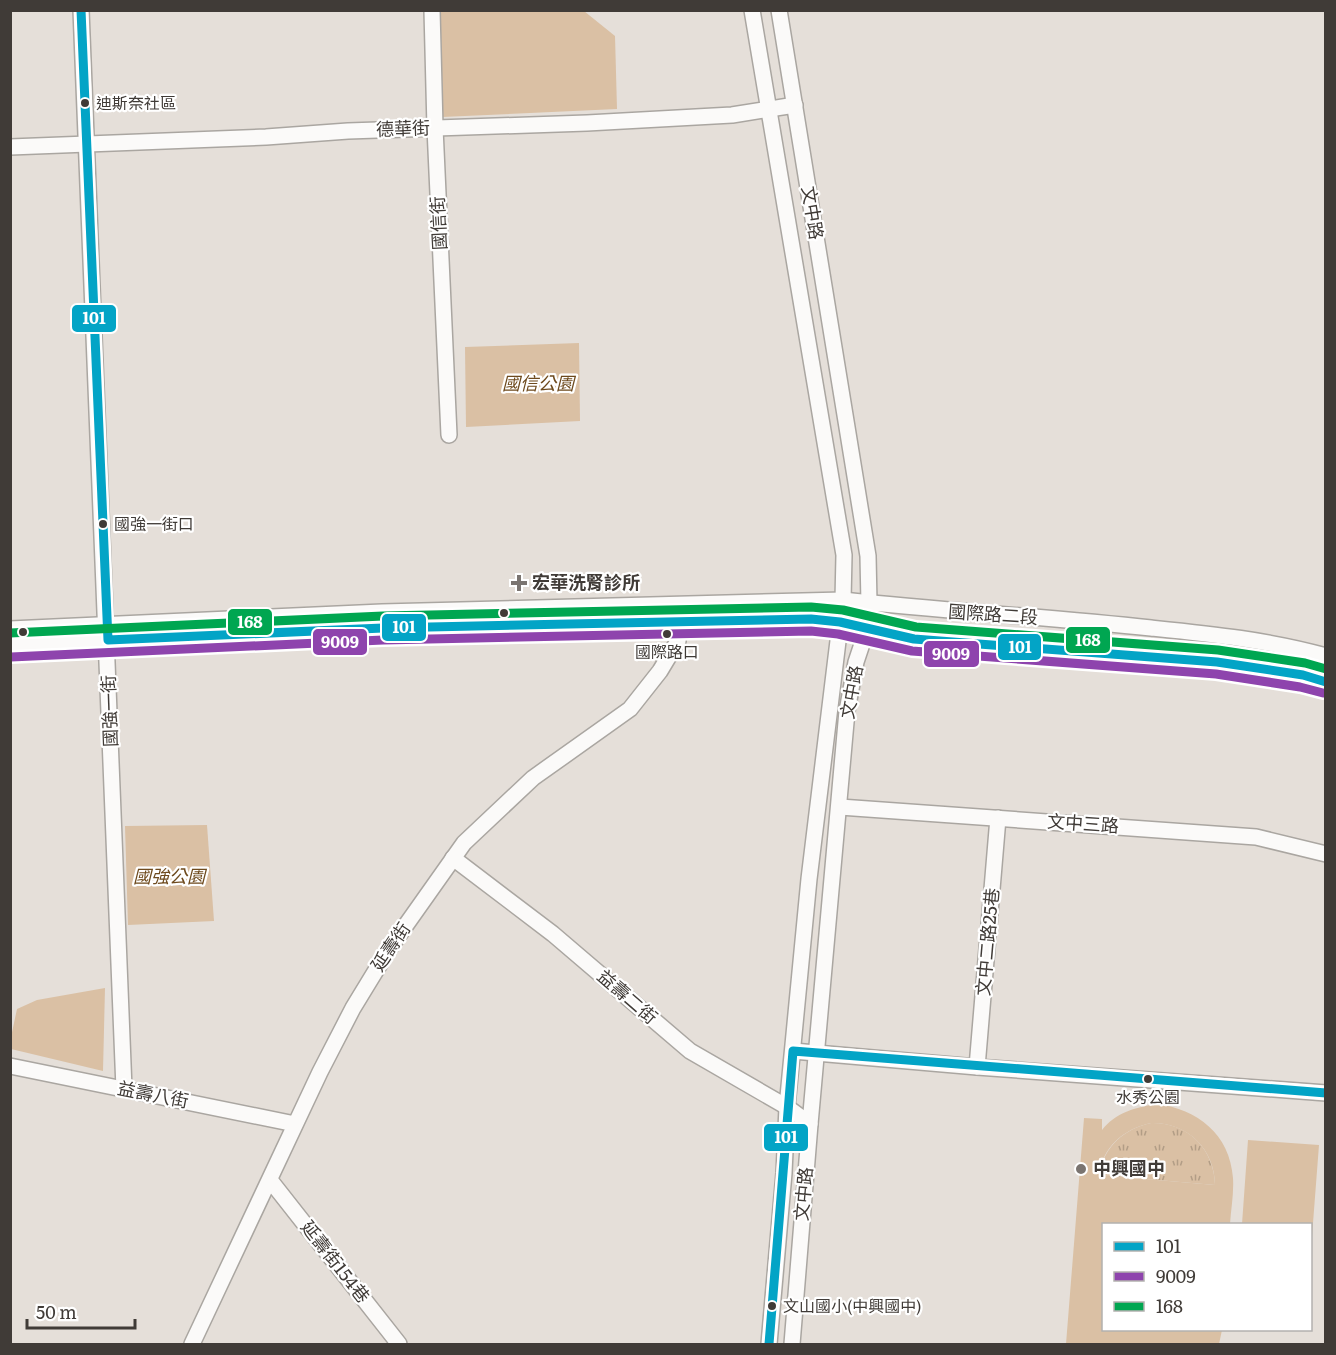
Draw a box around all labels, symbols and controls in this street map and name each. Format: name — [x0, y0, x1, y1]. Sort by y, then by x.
place label: 迪斯奈社區 — [96, 90, 176, 114]
marker: 迪斯奈社區 — [79, 97, 91, 109]
street label: 德華街 — [375, 113, 430, 142]
street label: 文中路 — [796, 184, 831, 242]
street label: 國信街 — [423, 195, 452, 251]
line badge: 101 — [71, 304, 117, 333]
text: 101 — [82, 305, 106, 329]
park label: 國信公園 — [502, 369, 577, 396]
place label: 國強一街口 — [114, 511, 194, 535]
marker: 國強一街口 — [97, 518, 109, 530]
place label: 宏華洗腎診所 — [532, 568, 640, 595]
marker: 宏華洗腎診所 — [510, 574, 528, 592]
street label: 國際路二段 — [947, 597, 1039, 630]
unlabelled marker — [498, 607, 510, 619]
line badge: 168 — [227, 608, 273, 636]
text: 168 — [237, 609, 263, 633]
line badge: 101 — [381, 613, 427, 642]
text: 101 — [392, 614, 416, 638]
unlabelled marker — [17, 626, 29, 638]
line badge: 168 — [1065, 626, 1111, 654]
text: 168 — [1075, 627, 1101, 651]
line badge: 9009 — [312, 628, 368, 656]
marker: 國際路口 — [661, 628, 673, 640]
text: 9009 — [321, 629, 359, 653]
line badge: 101 — [997, 633, 1042, 661]
text: 101 — [1008, 634, 1032, 658]
place label: 國際路口 — [635, 639, 699, 663]
line badge: 9009 — [923, 640, 980, 668]
text: 9009 — [932, 641, 970, 665]
street label: 文中路 — [833, 663, 869, 721]
street label: 國強一街 — [94, 675, 123, 748]
street label: 文中三路 — [1046, 807, 1120, 838]
park label: 國強公園 — [133, 862, 208, 889]
street label: 文中二路25巷 — [968, 887, 1005, 997]
street label: 延壽街 — [363, 916, 416, 976]
street label: 益壽二街 — [592, 962, 664, 1030]
street label: 益壽八街 — [115, 1073, 191, 1114]
marker: 水秀公園 — [1142, 1073, 1154, 1085]
place label: 水秀公園 — [1116, 1084, 1180, 1108]
line badge: 101 — [763, 1123, 809, 1152]
text: 101 — [774, 1124, 798, 1148]
place label: 中興國中 — [1093, 1154, 1165, 1181]
marker: 中興國中 — [1074, 1162, 1088, 1176]
street label: 文中路 — [787, 1166, 818, 1222]
street label: 延壽街154巷 — [295, 1214, 377, 1308]
legend — [1102, 1223, 1312, 1331]
text: 101 — [1156, 1232, 1181, 1259]
text: 9009 — [1156, 1262, 1196, 1289]
scale bar — [27, 1292, 135, 1330]
text: 168 — [1156, 1292, 1183, 1319]
place label: 文山國小(中興國中) — [783, 1293, 922, 1317]
text: 50 m — [36, 1298, 77, 1325]
marker: 文山國小(中興國中) — [766, 1300, 778, 1312]

